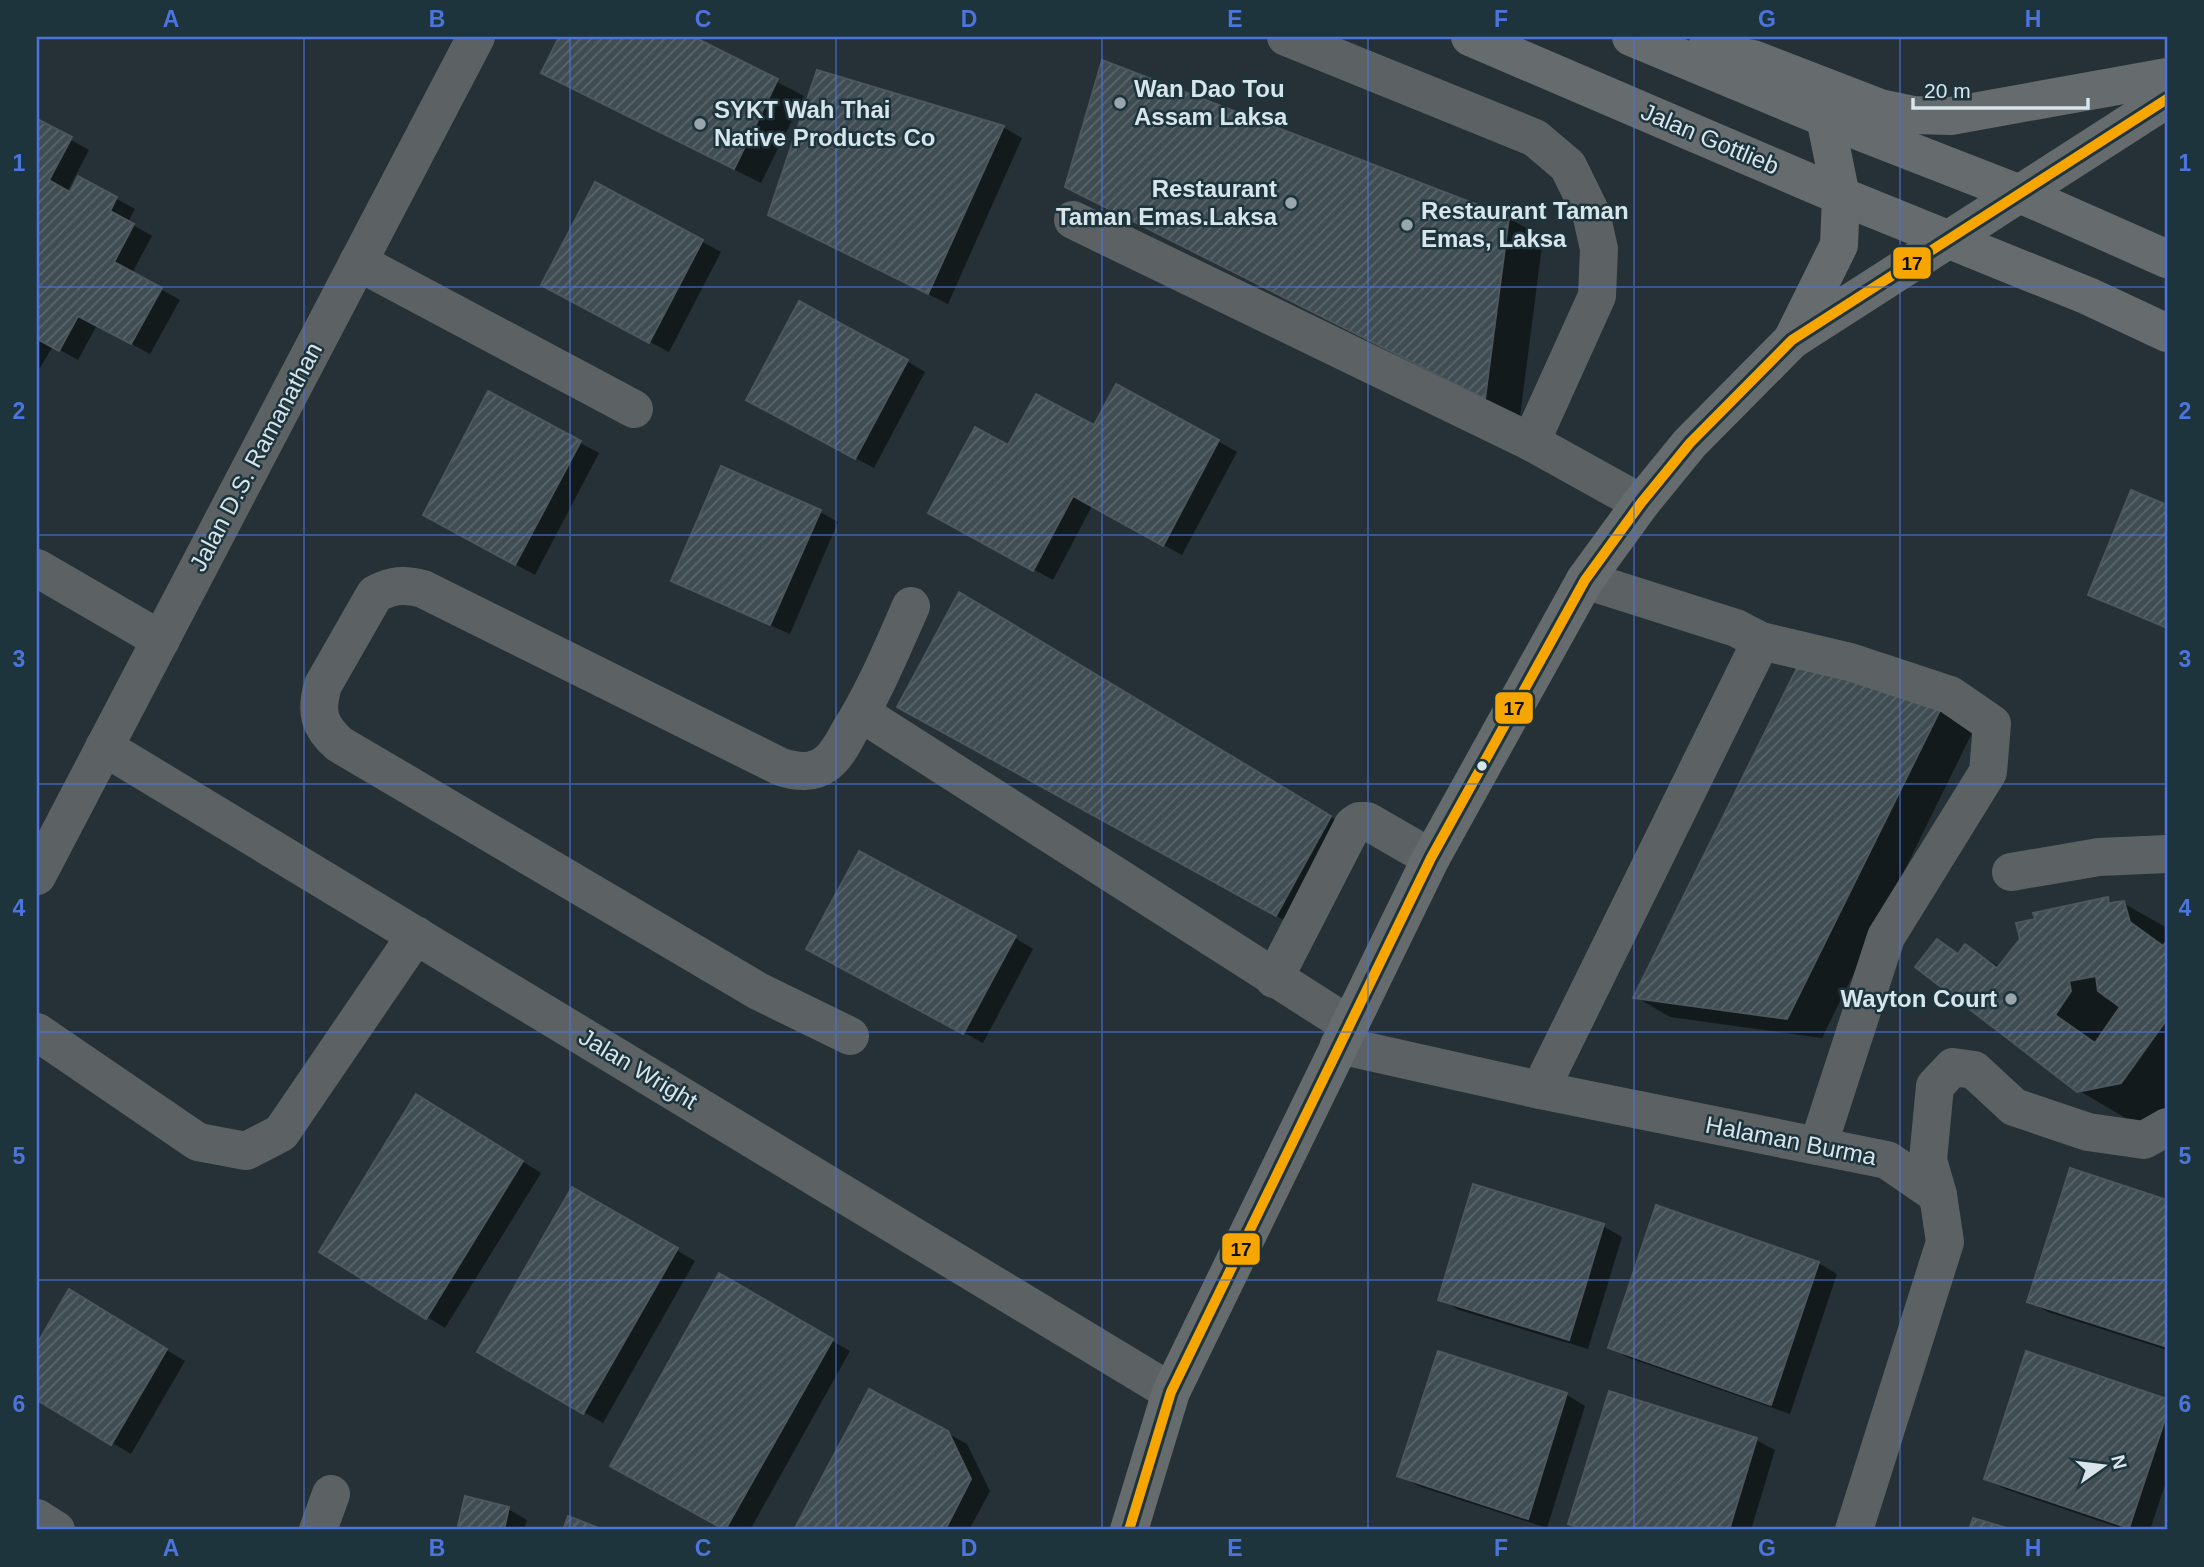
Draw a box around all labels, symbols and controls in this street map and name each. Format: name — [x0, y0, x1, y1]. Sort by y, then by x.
text: A — [163, 6, 179, 32]
text: B — [429, 6, 445, 32]
text: C — [695, 6, 711, 32]
text: D — [961, 6, 977, 32]
text: E — [1227, 6, 1243, 32]
text: F — [1494, 6, 1508, 32]
text: G — [1758, 6, 1776, 32]
text: H — [2025, 6, 2041, 32]
scale bar — [1913, 66, 2088, 110]
place label: Wan Dao Tou Assam Laksa — [1134, 75, 1288, 130]
text: 20 m — [1924, 79, 1971, 102]
marker: Wan Dao Tou Assam Laksa — [1112, 95, 1128, 111]
place label: SYKT Wah Thai Native Products Co — [714, 96, 935, 151]
street label: Jalan Gottlieb — [1637, 97, 1783, 180]
marker: SYKT Wah Thai Native Products Co — [692, 116, 708, 132]
text: 1 — [13, 150, 26, 176]
text: 1 — [2179, 150, 2192, 176]
place label: Restaurant Taman Emas.Laksa — [1056, 175, 1278, 230]
marker: Restaurant Taman Emas.Laksa — [1283, 195, 1299, 211]
place label: Restaurant Taman Emas, Laksa — [1421, 197, 1629, 252]
marker: Restaurant Taman Emas, Laksa — [1399, 217, 1415, 233]
line badge: 17 — [1892, 246, 1932, 280]
text: 17 — [1901, 253, 1923, 274]
street label: Jalan D.S. Ramanathan — [184, 338, 327, 576]
text: 2 — [13, 398, 25, 424]
text: 2 — [2179, 398, 2191, 424]
text: 3 — [13, 646, 25, 672]
text: 3 — [2179, 646, 2191, 672]
line badge: 17 — [1494, 691, 1534, 725]
text: 17 — [1503, 698, 1525, 719]
unlabelled marker — [1475, 759, 1489, 773]
text: 4 — [13, 895, 26, 921]
text: 4 — [2179, 895, 2192, 921]
place label: Wayton Court — [1841, 985, 1997, 1012]
marker: Wayton Court — [2003, 991, 2019, 1007]
street label: Jalan Wright — [574, 1023, 702, 1115]
street label: Halaman Burma — [1703, 1111, 1879, 1170]
text: 5 — [13, 1143, 26, 1169]
text: 5 — [2179, 1143, 2192, 1169]
line badge: 17 — [1221, 1232, 1261, 1266]
text: 17 — [1230, 1239, 1252, 1260]
text: 6 — [13, 1391, 25, 1417]
text: 6 — [2179, 1391, 2191, 1417]
north arrow — [2068, 1430, 2138, 1500]
text: N — [2107, 1453, 2131, 1471]
text: A — [163, 1535, 179, 1561]
text: B — [429, 1535, 445, 1561]
text: C — [695, 1535, 711, 1561]
text: D — [961, 1535, 977, 1561]
text: E — [1227, 1535, 1243, 1561]
text: F — [1494, 1535, 1508, 1561]
text: G — [1758, 1535, 1776, 1561]
text: H — [2025, 1535, 2041, 1561]

